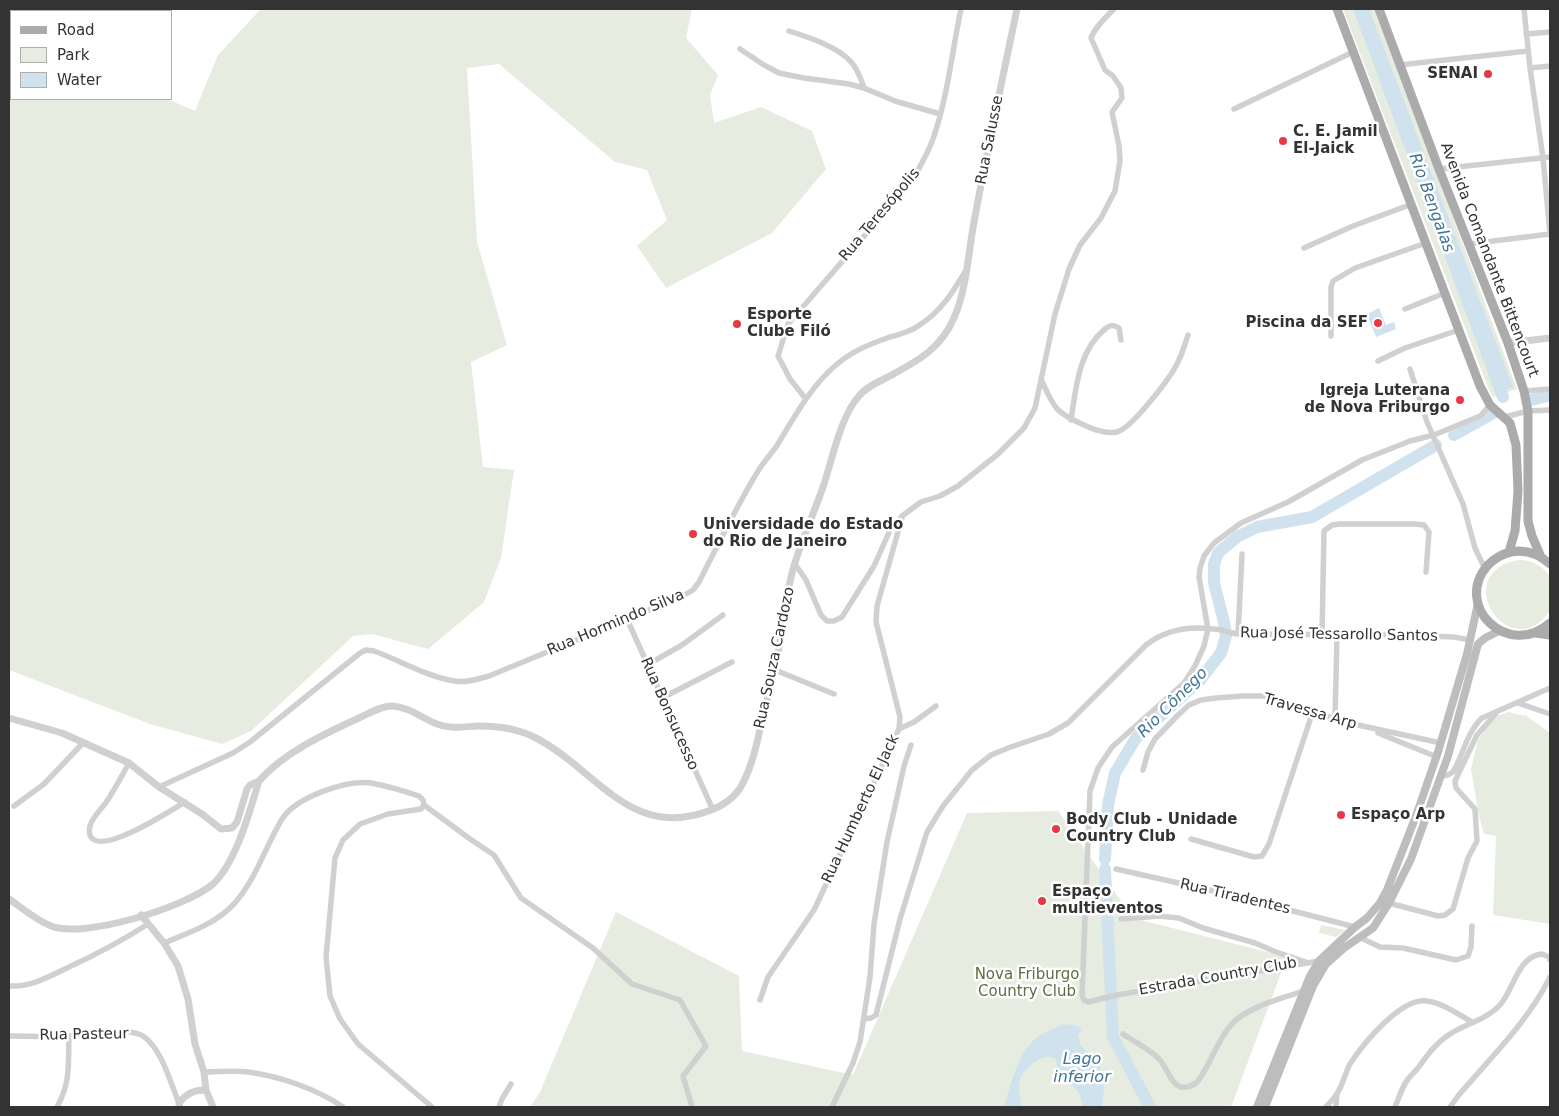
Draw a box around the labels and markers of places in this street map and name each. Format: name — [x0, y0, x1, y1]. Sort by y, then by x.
place label: SENAI — [1427, 65, 1478, 83]
marker: SENAI — [1482, 68, 1494, 80]
place label: C. E. Jamil El-Jaick — [1293, 123, 1378, 158]
marker: C. E. Jamil El-Jaick — [1277, 135, 1289, 147]
place label: Esporte Clube Filó — [747, 306, 831, 341]
place label: Piscina da SEF — [1246, 314, 1368, 332]
marker: Piscina da SEF — [1372, 317, 1384, 329]
marker: Esporte Clube Filó — [731, 318, 743, 330]
place label: Igreja Luterana de Nova Friburgo — [1304, 382, 1450, 417]
marker: Igreja Luterana de Nova Friburgo — [1454, 394, 1466, 406]
place label: Universidade do Estado do Rio de Janeiro — [703, 516, 903, 551]
marker: Universidade do Estado do Rio de Janeiro — [687, 528, 699, 540]
place label: Espaço Arp — [1351, 806, 1445, 824]
marker: Espaço Arp — [1335, 809, 1347, 821]
place label: Body Club - Unidade Country Club — [1066, 811, 1237, 846]
marker: Body Club - Unidade Country Club — [1050, 823, 1062, 835]
place label: Espaço multieventos — [1052, 883, 1163, 918]
marker: Espaço multieventos — [1036, 895, 1048, 907]

